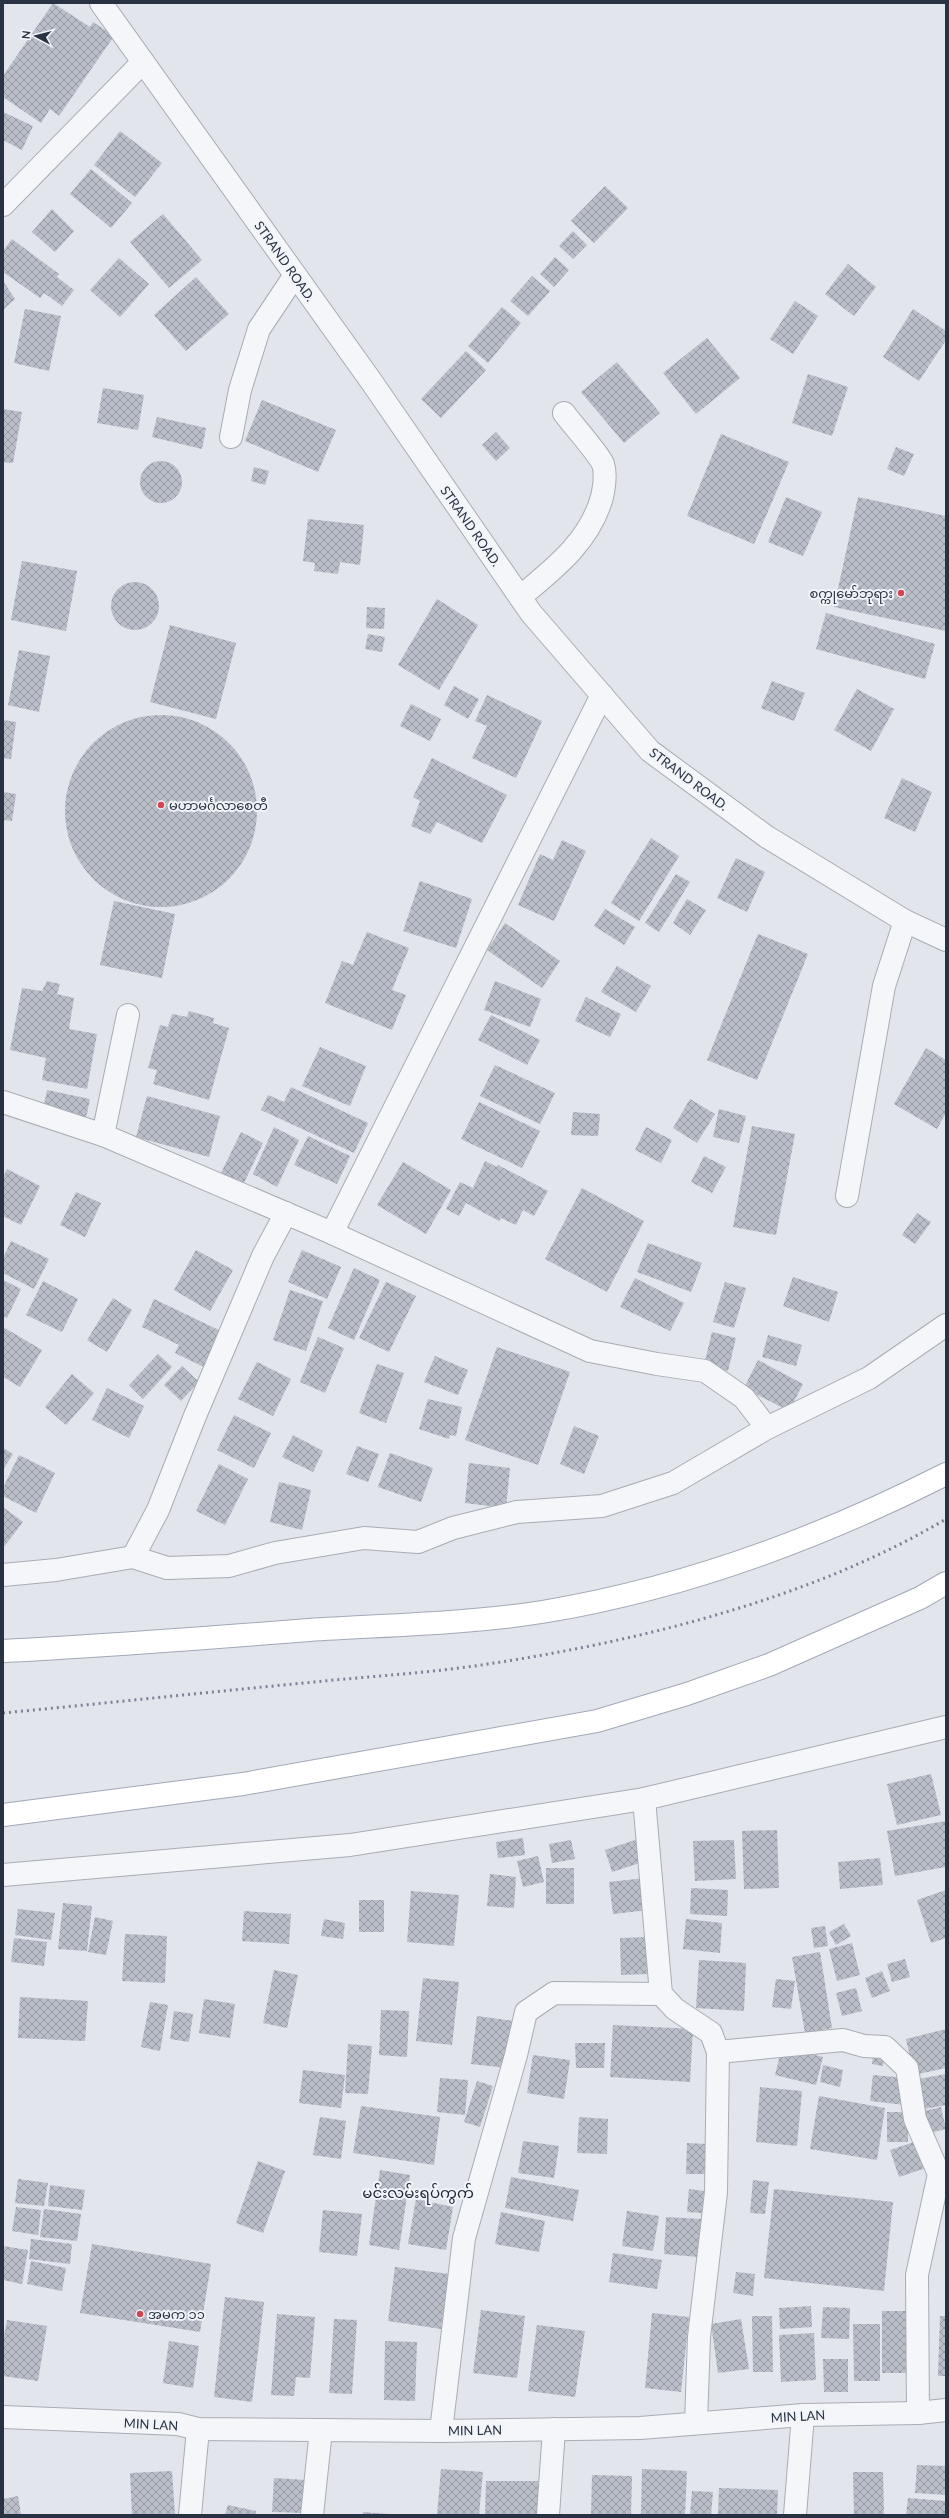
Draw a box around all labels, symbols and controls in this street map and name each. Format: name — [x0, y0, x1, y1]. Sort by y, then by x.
north arrow — [16, 16, 56, 56]
text: N — [19, 30, 33, 40]
street label: STRAND ROAD. — [251, 218, 319, 304]
street label: STRAND ROAD. — [437, 483, 505, 569]
place label: စက္ကုမော်ဘုရား — [810, 585, 893, 604]
marker: စက္ကုမော်ဘုရား — [896, 588, 906, 598]
street label: STRAND ROAD. — [646, 744, 732, 814]
place label: မဟာမင်္ဂလာစေတီ — [169, 797, 268, 813]
marker: မဟာမင်္ဂလာစေတီ — [156, 800, 166, 810]
district label: မင်းလမ်းရပ်ကွက် — [362, 2183, 474, 2205]
place label: အမက ၁၁ — [148, 2306, 205, 2322]
marker: အမက ၁၁ — [135, 2309, 145, 2319]
street label: MIN LAN — [770, 2407, 826, 2425]
street label: MIN LAN — [123, 2415, 179, 2433]
street label: MIN LAN — [448, 2422, 502, 2438]

